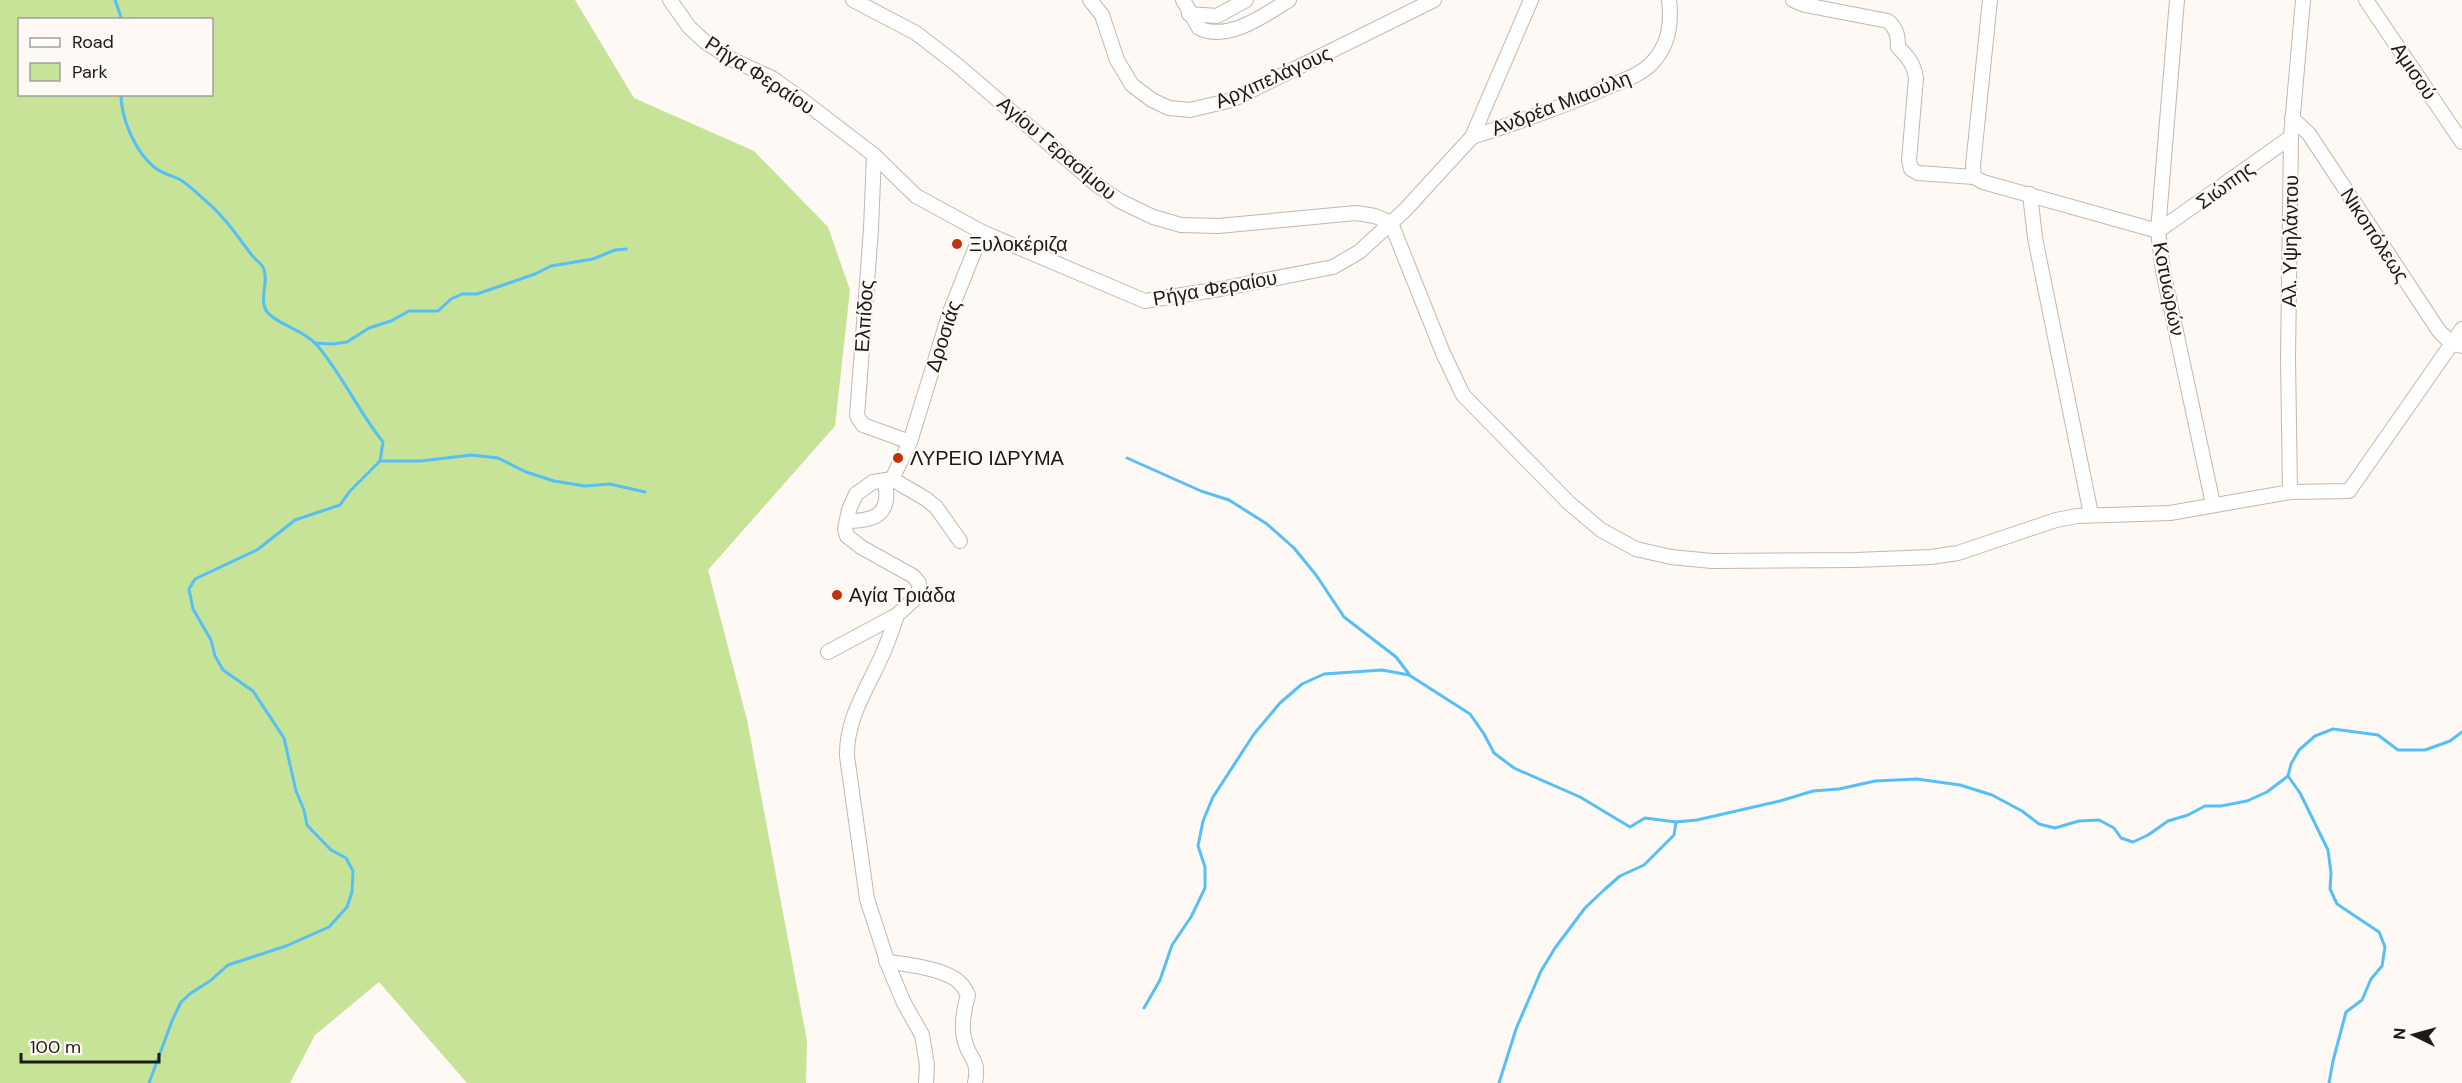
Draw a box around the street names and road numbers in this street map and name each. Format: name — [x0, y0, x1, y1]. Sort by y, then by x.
street label: Ρήγα Φεραίου — [700, 30, 820, 120]
street label: Αμισού — [2385, 37, 2443, 105]
street label: Αρχιπελάγους — [1211, 40, 1335, 114]
street label: Ανδρέα Μιαούλη — [1488, 64, 1634, 142]
street label: Αγίου Γερασίμου — [992, 90, 1122, 206]
street label: Σιώπης — [2191, 155, 2260, 215]
street label: Αλ. Υψηλάντου — [2276, 175, 2304, 307]
street label: Νικοπόλεως — [2335, 183, 2415, 287]
street label: Κοτυωρών — [2147, 240, 2191, 338]
street label: Ρήγα Φεραίου — [1151, 264, 1279, 312]
street label: Ελπίδος — [848, 279, 880, 353]
street label: Δροσιάς — [919, 297, 967, 375]

